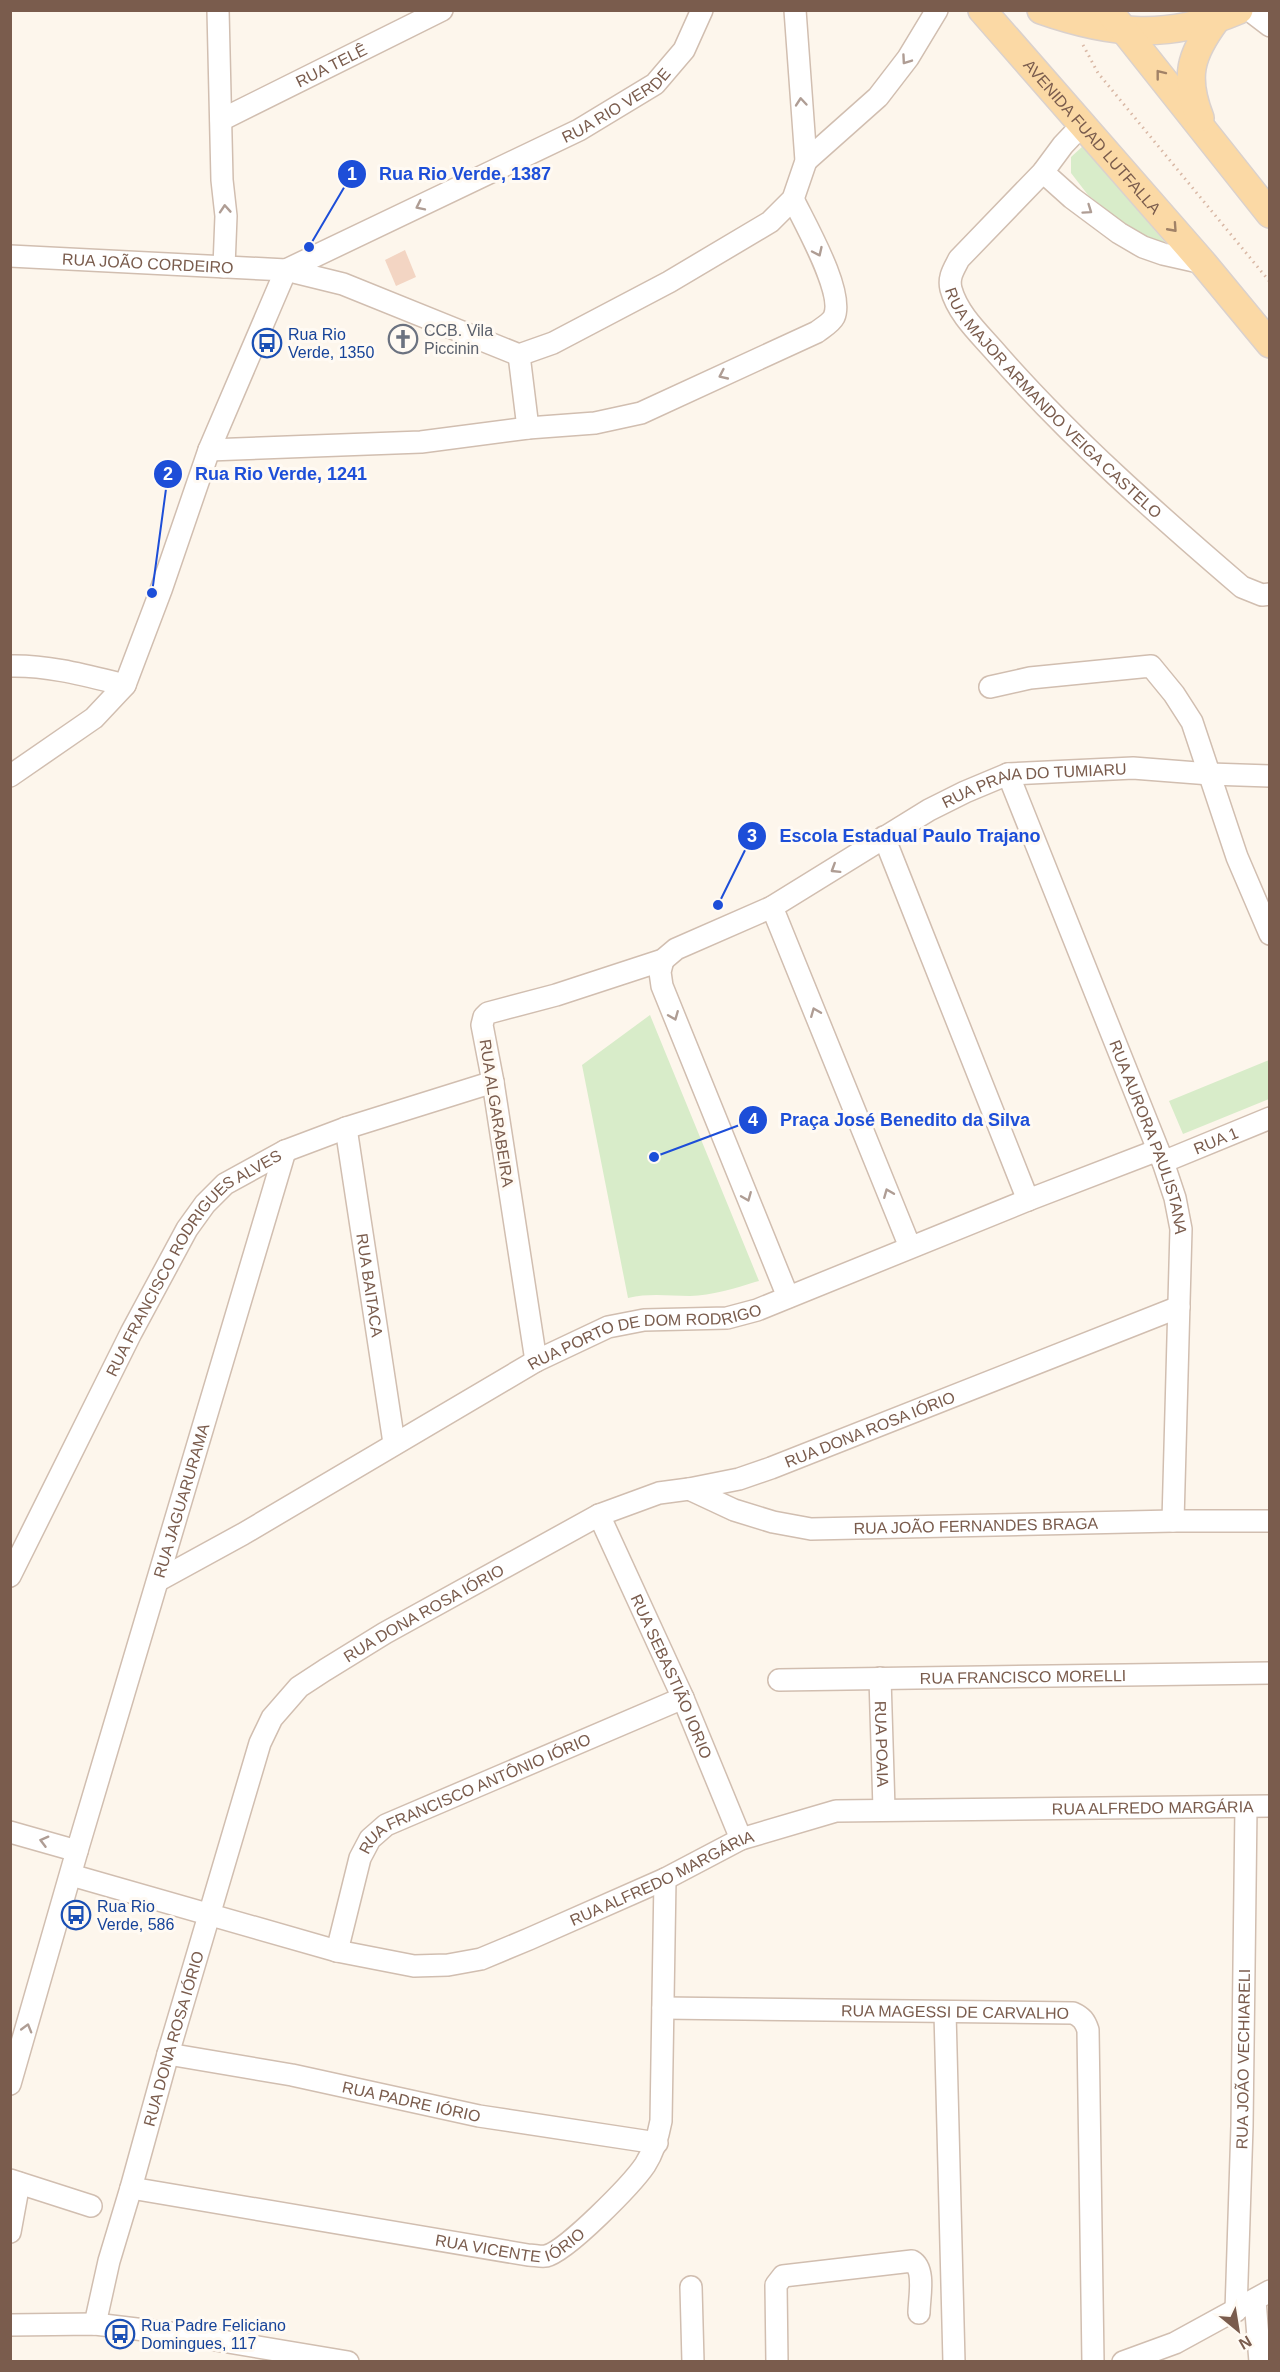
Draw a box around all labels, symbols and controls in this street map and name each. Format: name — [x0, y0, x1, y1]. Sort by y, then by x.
street label: RUA TELÊ — [293, 40, 370, 90]
one-way arrow — [902, 53, 913, 64]
street label: AVENIDA FUAD LUTFALLA — [1020, 56, 1164, 218]
street label: RUA RIO VERDE — [559, 65, 674, 146]
one-way arrow — [1156, 70, 1167, 81]
one-way arrow — [794, 98, 807, 107]
callout: Rua Rio Verde, 1387 — [337, 156, 563, 192]
text: 1 — [347, 164, 357, 184]
text: Rua Rio Verde, 1387 — [379, 164, 551, 184]
one-way arrow — [416, 199, 427, 211]
one-way arrow — [1082, 203, 1093, 214]
one-way arrow — [219, 204, 232, 213]
one-way arrow — [1166, 222, 1177, 232]
one-way arrow — [811, 246, 823, 257]
street label: RUA JOÃO CORDEIRO — [62, 251, 234, 276]
street label: RUA MAJOR ARMANDO VEIGA CASTELO — [942, 285, 1165, 522]
place label: CCB. Vila Piccinin — [424, 322, 493, 357]
church icon: CCB. Vila Piccinin — [387, 323, 419, 355]
place label: Rua Rio Verde, 1350 — [288, 326, 374, 361]
bus stop icon: Rua Rio Verde, 1350 — [251, 327, 283, 359]
one-way arrow — [719, 368, 730, 380]
callout: Rua Rio Verde, 1241 — [153, 456, 379, 492]
text: 2 — [163, 464, 173, 484]
text: Rua Rio Verde, 1241 — [195, 464, 367, 484]
street label: RUA PRAIA DO TUMIARU — [939, 760, 1127, 811]
callout: Escola Estadual Paulo Trajano — [737, 818, 1052, 854]
text: 3 — [747, 826, 757, 846]
text: Escola Estadual Paulo Trajano — [779, 826, 1041, 846]
one-way arrow — [831, 861, 841, 873]
one-way arrow — [810, 1008, 822, 1019]
one-way arrow — [667, 1010, 679, 1021]
street label: RUA ALGARABEIRA — [476, 1038, 517, 1189]
street label: RUA AURORA PAULISTANA — [1106, 1038, 1189, 1235]
callout: Praça José Benedito da Silva — [738, 1102, 1042, 1138]
text: 4 — [748, 1110, 758, 1130]
text: Praça José Benedito da Silva — [780, 1110, 1031, 1130]
street label: RUA 1 — [1191, 1124, 1241, 1157]
street label: RUA FRANCISCO RODRIGUES ALVES — [103, 1147, 284, 1379]
one-way arrow — [883, 1188, 895, 1199]
one-way arrow — [740, 1190, 752, 1201]
street label: RUA BAITACA — [353, 1232, 386, 1339]
street label: RUA PORTO DE DOM RODRIGO — [525, 1301, 763, 1373]
street label: RUA DONA ROSA IÓRIO — [782, 1388, 957, 1471]
street label: RUA JAGUARURAMA — [151, 1421, 213, 1580]
street label: RUA JOÃO FERNANDES BRAGA — [853, 1515, 1099, 1537]
street label: RUA DONA ROSA IÓRIO — [341, 1561, 507, 1665]
street label: RUA SEBASTIÃO IORIO — [628, 1592, 715, 1761]
street label: RUA FRANCISCO MORELLI — [920, 1667, 1126, 1687]
street label: RUA POAIA — [872, 1701, 891, 1788]
street label: RUA FRANCISCO ANTÔNIO IÓRIO — [356, 1731, 593, 1857]
street label: RUA ALFREDO MARGÁRIA — [1052, 1797, 1254, 1818]
street label: RUA ALFREDO MARGÁRIA — [567, 1828, 756, 1929]
one-way arrow — [39, 1836, 49, 1849]
place label: Rua Rio Verde, 586 — [97, 1898, 175, 1933]
bus stop icon: Rua Rio Verde, 586 — [60, 1899, 92, 1931]
street label: RUA DONA ROSA IÓRIO — [140, 1949, 207, 2128]
street label: RUA JOÃO VECHIARELI — [1232, 1969, 1253, 2150]
street label: RUA MAGESSI DE CARVALHO — [841, 2002, 1069, 2022]
one-way arrow — [20, 2023, 32, 2034]
street label: RUA PADRE IÓRIO — [341, 2078, 482, 2125]
street label: RUA VICENTE IÓRIO — [434, 2225, 588, 2265]
north arrow — [1208, 2300, 1268, 2360]
place label: Rua Padre Feliciano Domingues, 117 — [141, 2317, 286, 2352]
bus stop icon: Rua Padre Feliciano Domingues, 117 — [104, 2318, 136, 2350]
text: N — [1236, 2332, 1255, 2353]

